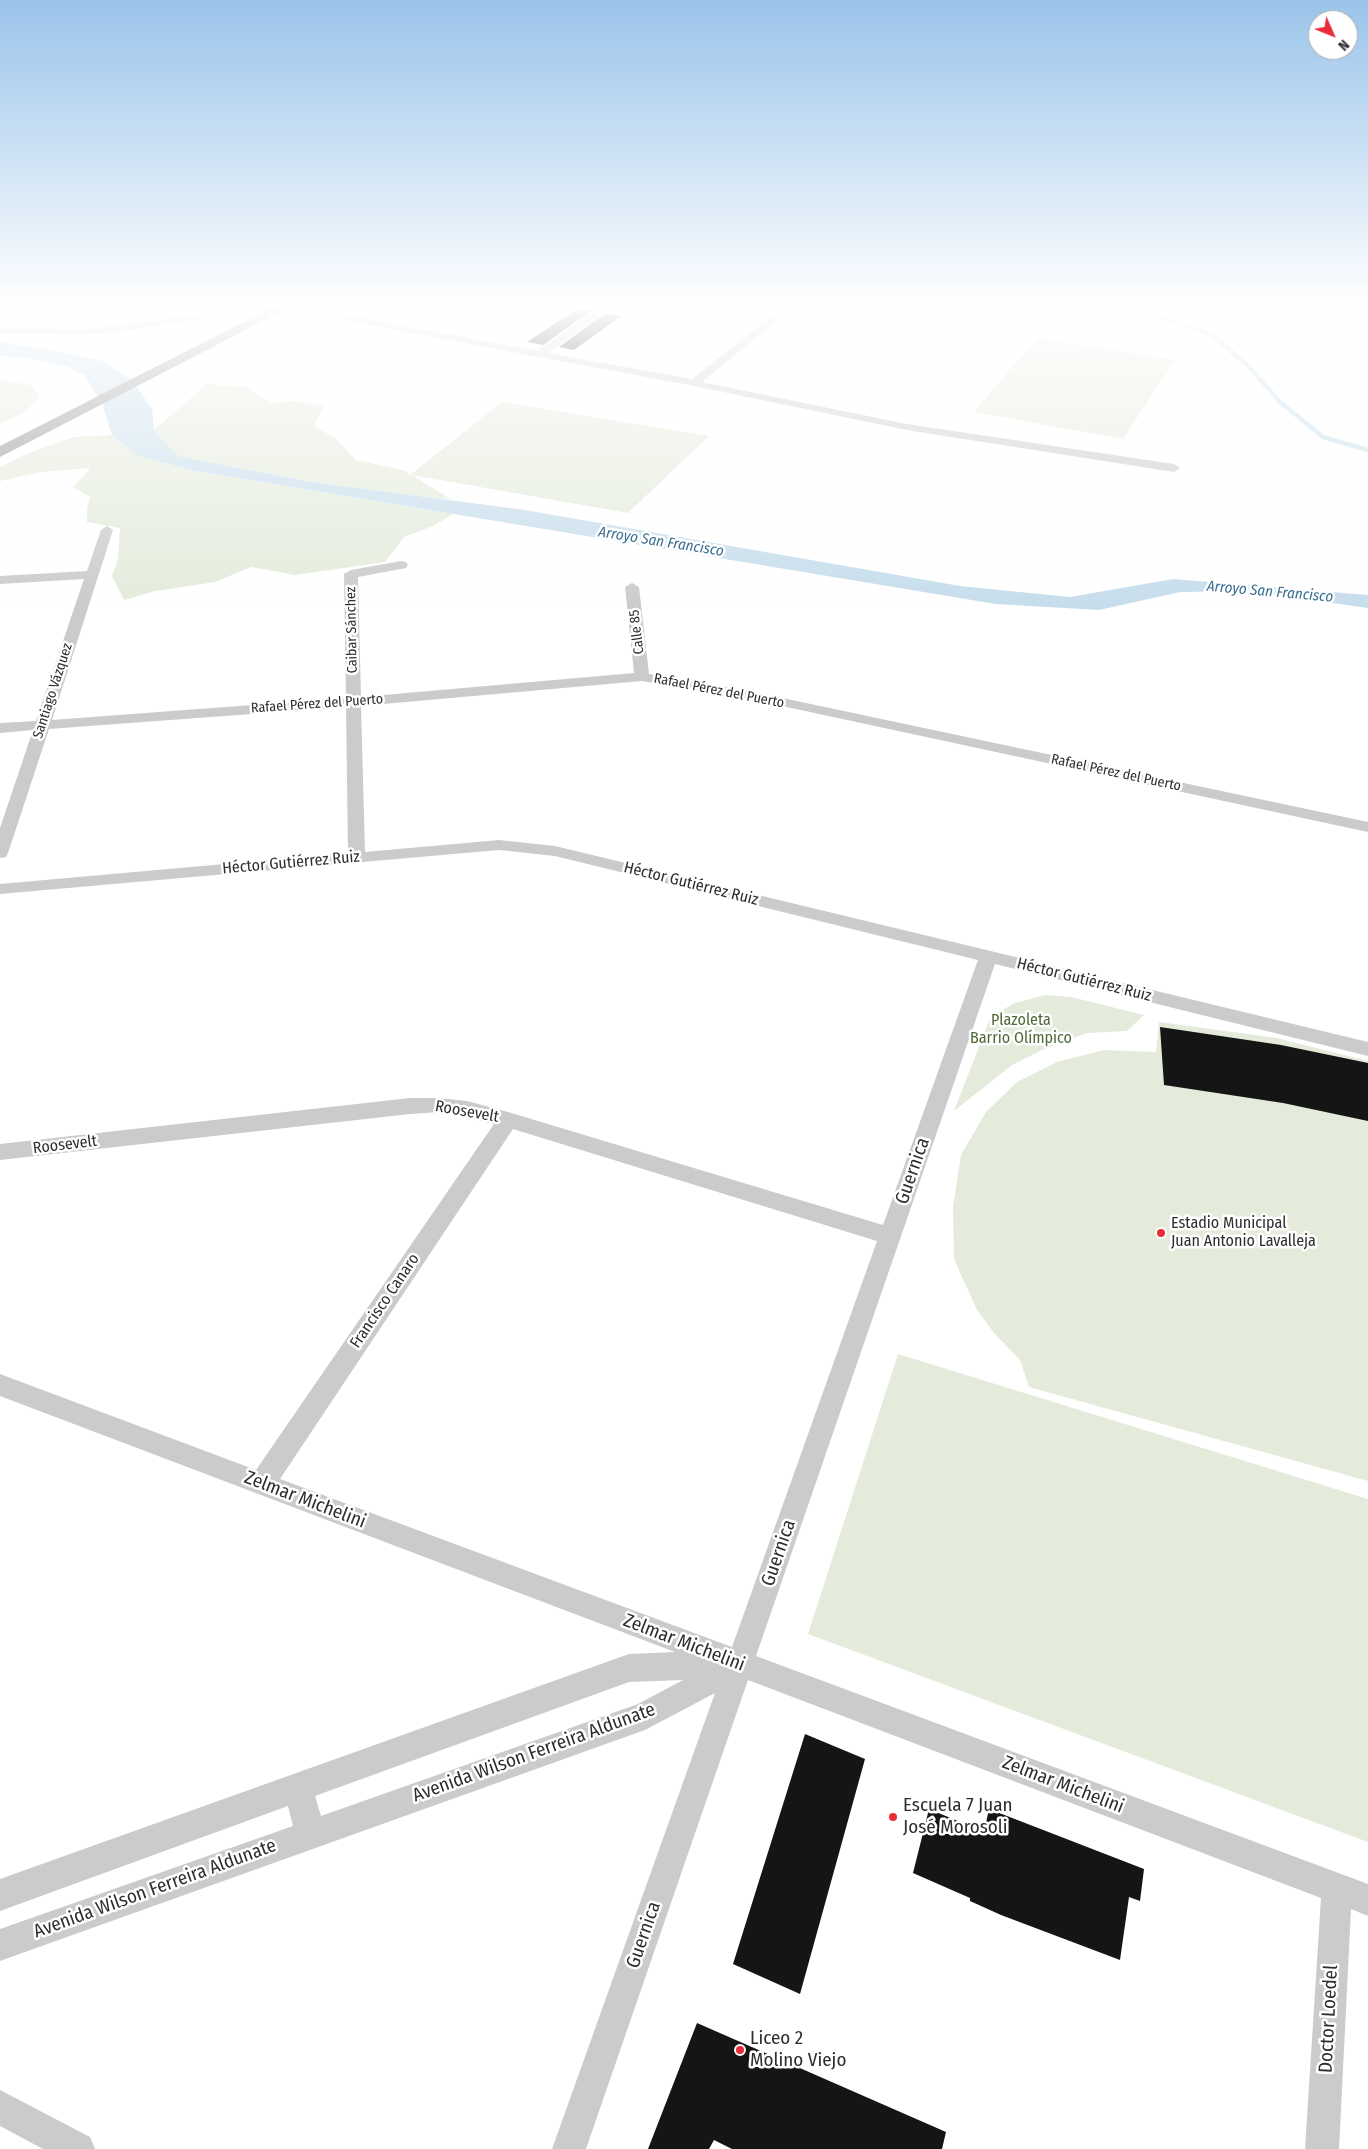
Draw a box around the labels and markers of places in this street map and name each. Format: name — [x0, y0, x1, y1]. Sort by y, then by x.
place label: Estadio Municipal Juan Antonio Lavalleja — [1171, 1214, 1316, 1252]
marker: Estadio Municipal Juan Antonio Lavalleja — [1155, 1227, 1167, 1239]
place label: Escuela 7 Juan José Morosoli — [903, 1795, 1013, 1839]
marker: Escuela 7 Juan José Morosoli — [887, 1811, 899, 1823]
place label: Liceo 2 Molino Viejo — [750, 2028, 846, 2072]
marker: Liceo 2 Molino Viejo — [734, 2044, 746, 2056]

